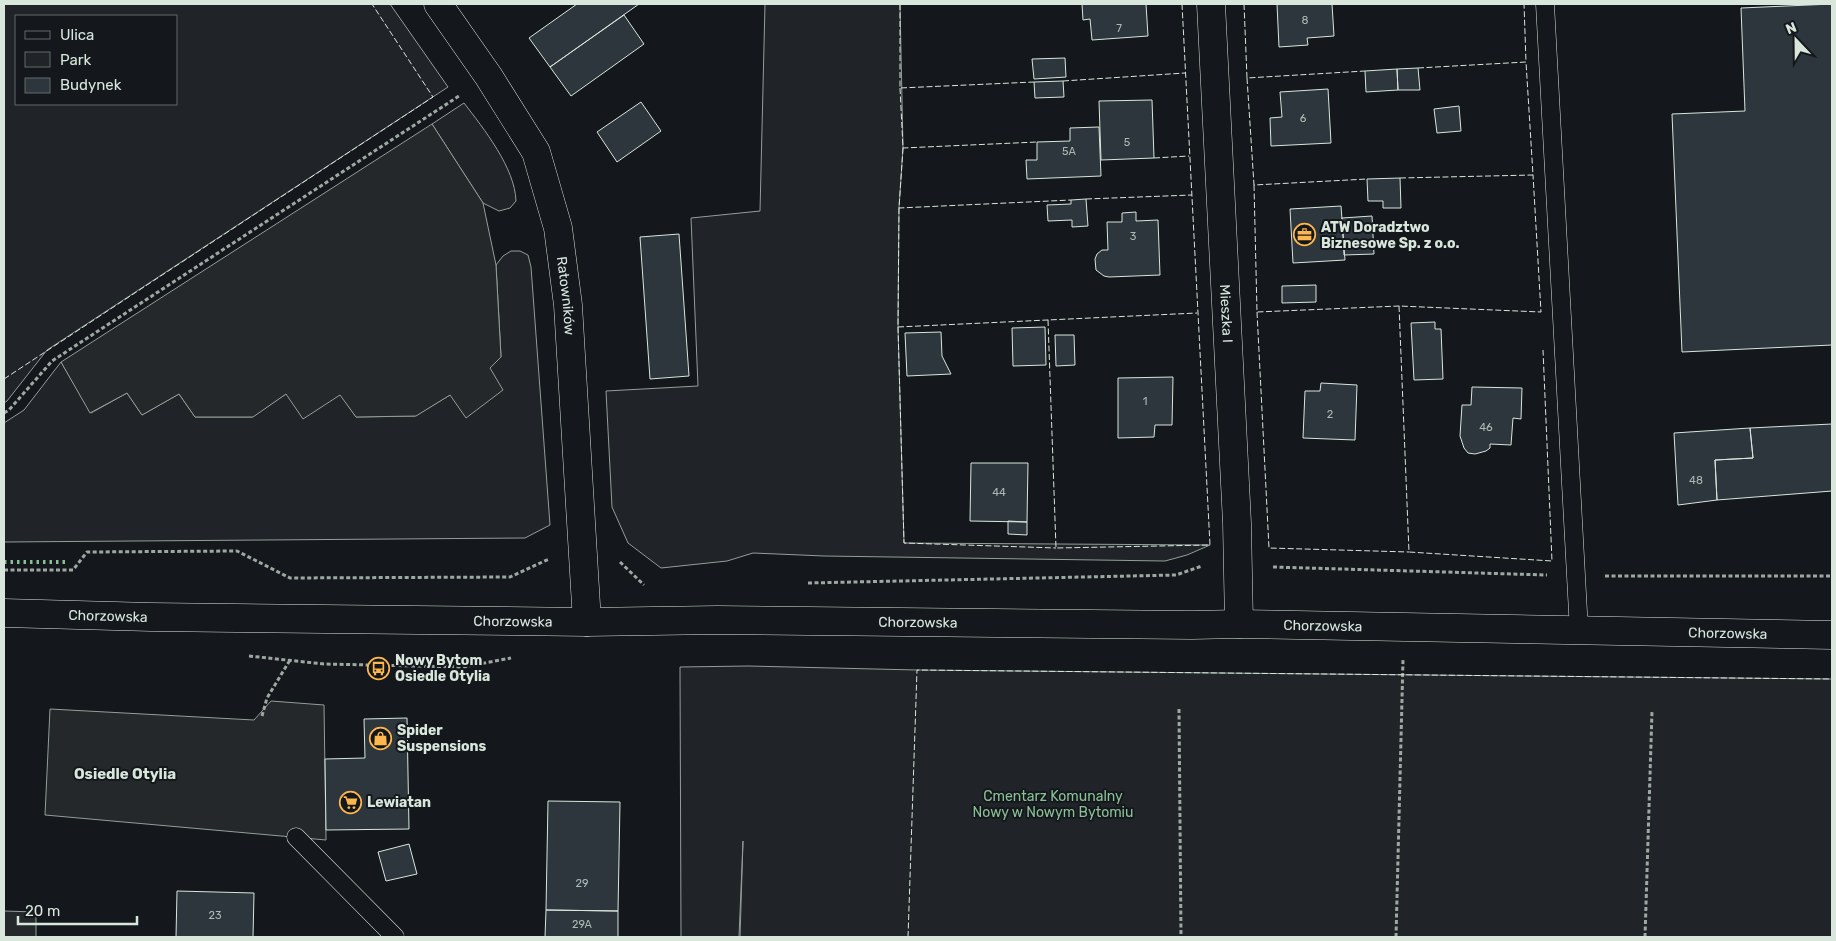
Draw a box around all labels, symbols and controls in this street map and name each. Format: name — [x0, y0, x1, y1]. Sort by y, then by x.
house number: 8 — [1302, 14, 1309, 27]
legend — [15, 15, 178, 105]
north arrow — [1771, 15, 1821, 65]
text: N — [1783, 19, 1799, 38]
house number: 7 — [1116, 22, 1122, 35]
text: Ulica — [60, 26, 94, 44]
text: Park — [60, 51, 91, 69]
text: Budynek — [60, 76, 122, 94]
house number: 6 — [1300, 112, 1307, 125]
house number: 5 — [1124, 136, 1131, 149]
house number: 5A — [1062, 145, 1077, 158]
place label: ATW Doradztwo Biznesowe Sp. z o.o. — [1321, 219, 1459, 252]
office icon: ATW Doradztwo Biznesowe Sp. z o.o. — [1293, 223, 1317, 247]
house number: 3 — [1130, 230, 1137, 243]
street label: Ratowników — [553, 255, 578, 336]
street label: Mieszka I — [1217, 284, 1236, 343]
house number: 1 — [1143, 395, 1147, 408]
house number: 2 — [1327, 408, 1333, 421]
house number: 46 — [1479, 421, 1493, 434]
house number: 48 — [1689, 474, 1703, 487]
house number: 44 — [992, 486, 1006, 499]
street label: Chorzowska — [68, 606, 148, 625]
street label: Chorzowska — [473, 612, 553, 630]
street label: Chorzowska — [878, 613, 958, 631]
street label: Chorzowska — [1283, 616, 1363, 635]
street label: Chorzowska — [1688, 624, 1768, 642]
place label: Nowy Bytom Osiedle Otylia — [395, 652, 490, 685]
bus stop icon: Nowy Bytom Osiedle Otylia — [367, 656, 391, 680]
place label: Spider Suspensions — [397, 722, 486, 755]
shop icon: Spider Suspensions — [369, 726, 393, 750]
district label: Osiedle Otylia — [74, 765, 176, 783]
park label: Cmentarz Komunalny Nowy w Nowym Bytomiu — [973, 788, 1133, 821]
supermarket icon: Lewiatan — [339, 790, 363, 814]
place label: Lewiatan — [367, 794, 431, 811]
house number: 29 — [576, 877, 588, 890]
scale bar — [18, 894, 136, 926]
text: 20 m — [25, 902, 60, 920]
house number: 23 — [208, 909, 222, 922]
house number: 29A — [572, 918, 593, 931]

